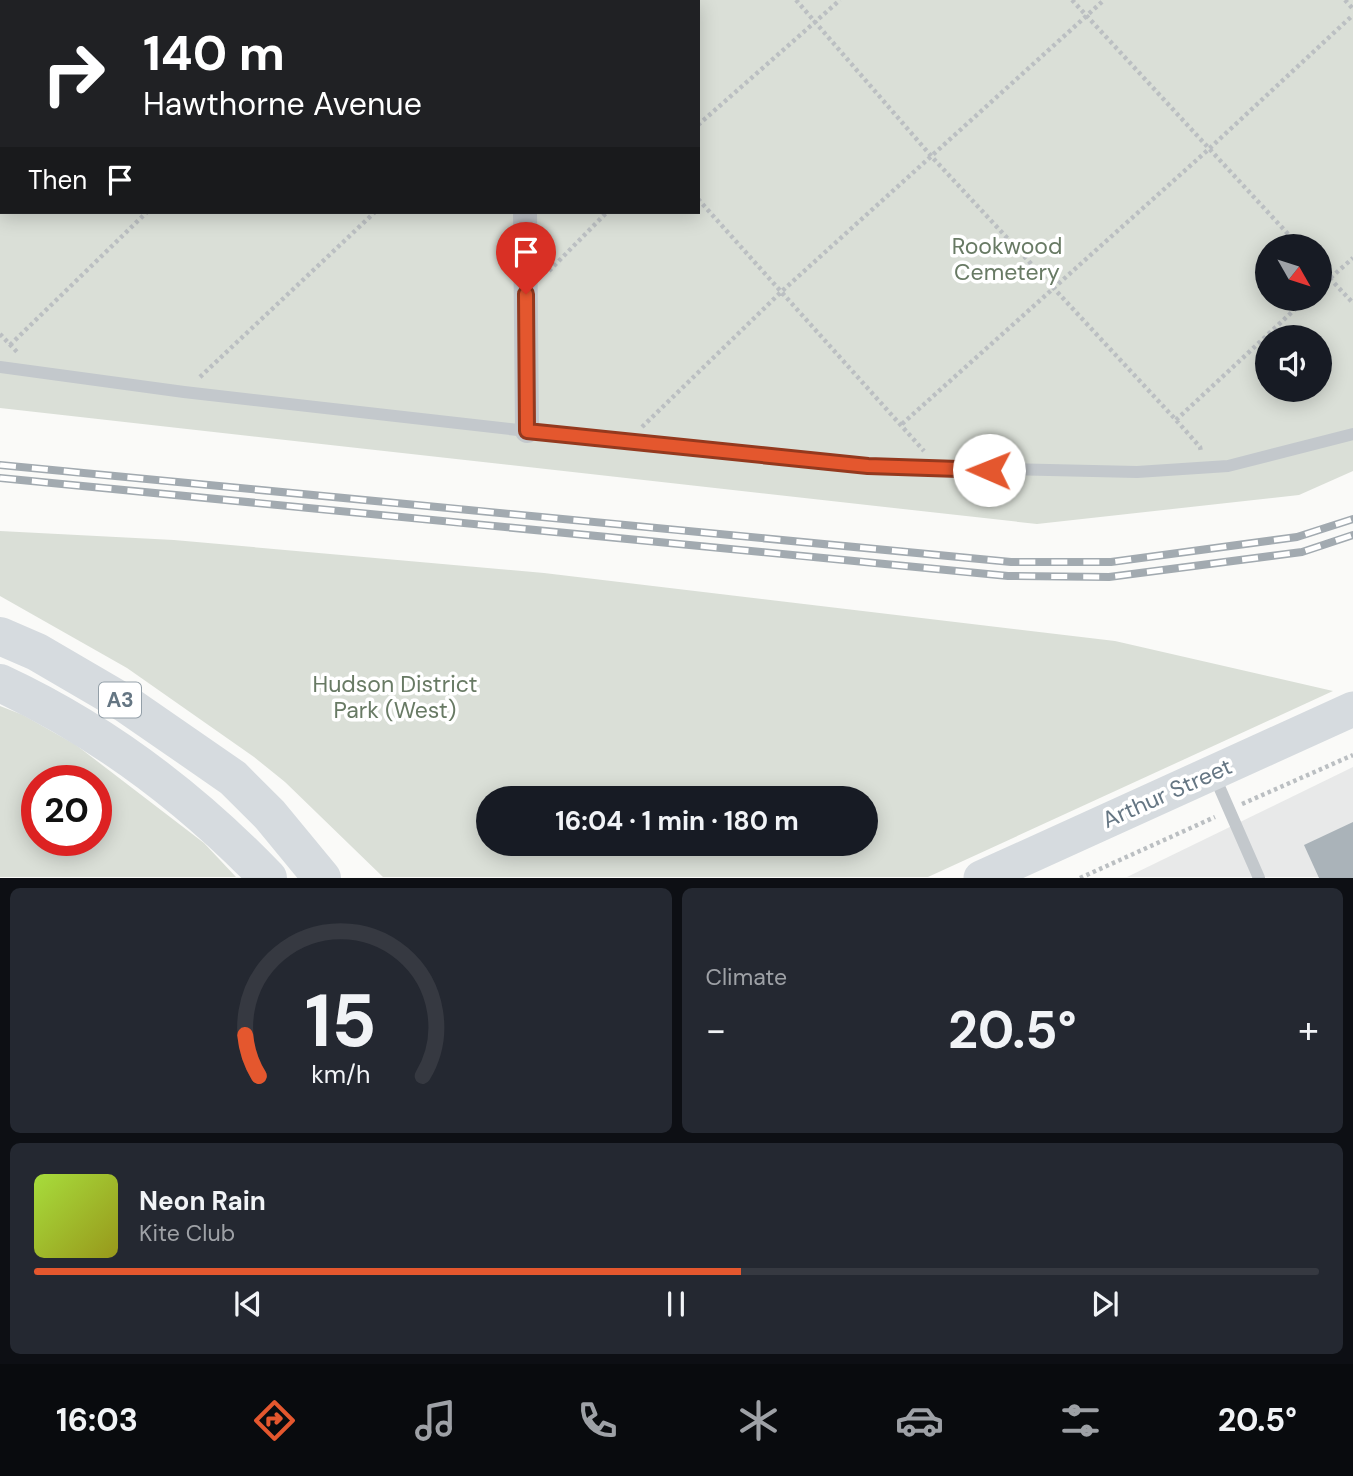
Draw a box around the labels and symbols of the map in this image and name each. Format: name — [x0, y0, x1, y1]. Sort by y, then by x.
pin — [496, 222, 556, 294]
park label: Rookwood Cemetery — [952, 231, 1062, 287]
north arrow — [1255, 234, 1332, 312]
position arrow — [952, 433, 1026, 507]
park label: Hudson District Park (West) — [312, 669, 478, 725]
road number: A3 — [99, 682, 141, 718]
street label: Arthur Street — [1097, 751, 1237, 835]
speed limit sign: 20 — [21, 765, 112, 856]

